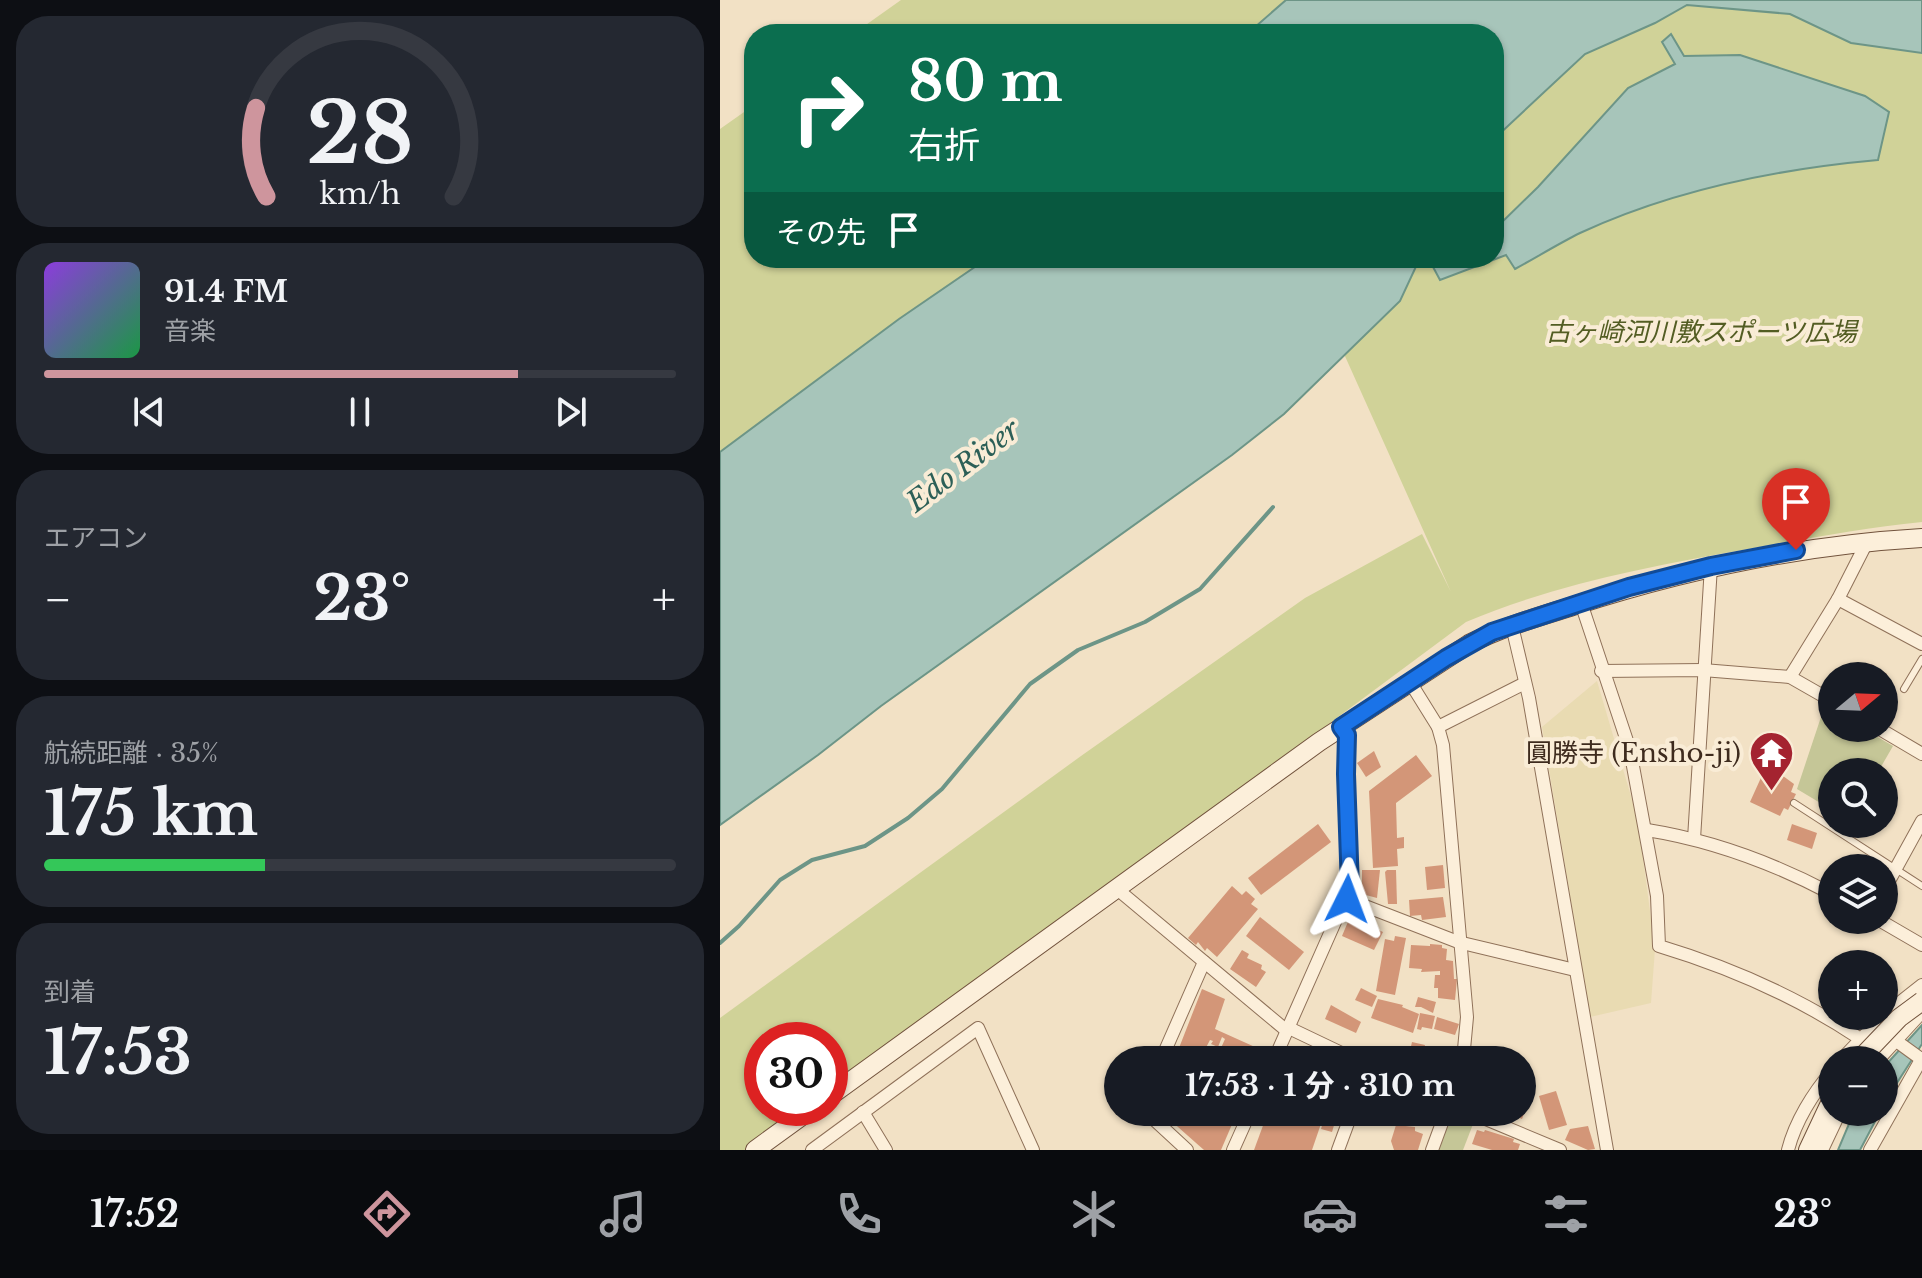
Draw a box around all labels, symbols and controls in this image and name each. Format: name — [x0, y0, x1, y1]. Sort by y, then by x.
text: 80 m — [908, 47, 1063, 116]
icon: right — [776, 56, 880, 160]
text: 28 — [307, 82, 413, 185]
text: 右折 — [908, 123, 980, 168]
text: km/h — [319, 177, 401, 213]
icon: arrive — [882, 208, 926, 252]
text: その先 — [776, 214, 866, 251]
text: 91.4 FM — [164, 273, 288, 310]
text: 音楽 — [164, 315, 216, 347]
park label: 古ヶ崎河川敷スポーツ広場 — [1545, 316, 1860, 348]
icon: previous — [127, 390, 171, 434]
icon: pause — [338, 390, 382, 434]
icon: next — [549, 390, 593, 434]
water label: Edo River — [899, 412, 1027, 520]
pin — [1762, 468, 1830, 550]
icon: arrive — [1774, 480, 1818, 524]
text: エアコン — [44, 522, 148, 554]
text: 23° — [313, 562, 411, 636]
text: − — [44, 572, 72, 627]
text: + — [652, 572, 676, 627]
north arrow — [1818, 662, 1898, 742]
map controls — [1818, 662, 1898, 1126]
temple icon: 圓勝寺 (Ensho-ji) — [1748, 729, 1796, 792]
text: 航続距離 · 35% — [44, 737, 219, 769]
place label: 圓勝寺 (Ensho-ji) — [1526, 737, 1741, 769]
button: search — [1818, 758, 1898, 838]
text: 175 km — [44, 777, 258, 851]
button: layers — [1818, 854, 1898, 934]
position arrow — [1305, 857, 1389, 941]
button: + — [1818, 950, 1898, 1030]
text: 到着 — [44, 976, 96, 1008]
text: 17:53 — [44, 1016, 192, 1090]
speed limit sign: 30 — [744, 1022, 848, 1126]
button: − — [1818, 1046, 1898, 1126]
text: 17:53 · 1 分 · 310 m — [1185, 1067, 1455, 1104]
icon: directions — [359, 1186, 415, 1242]
icon: music — [595, 1186, 651, 1242]
icon: phone — [831, 1186, 887, 1242]
icon: climate — [1066, 1186, 1122, 1242]
icon: car — [1302, 1186, 1358, 1242]
icon: filters — [1538, 1186, 1594, 1242]
text: 17:52 — [90, 1192, 179, 1237]
text: 23° — [1774, 1192, 1832, 1237]

